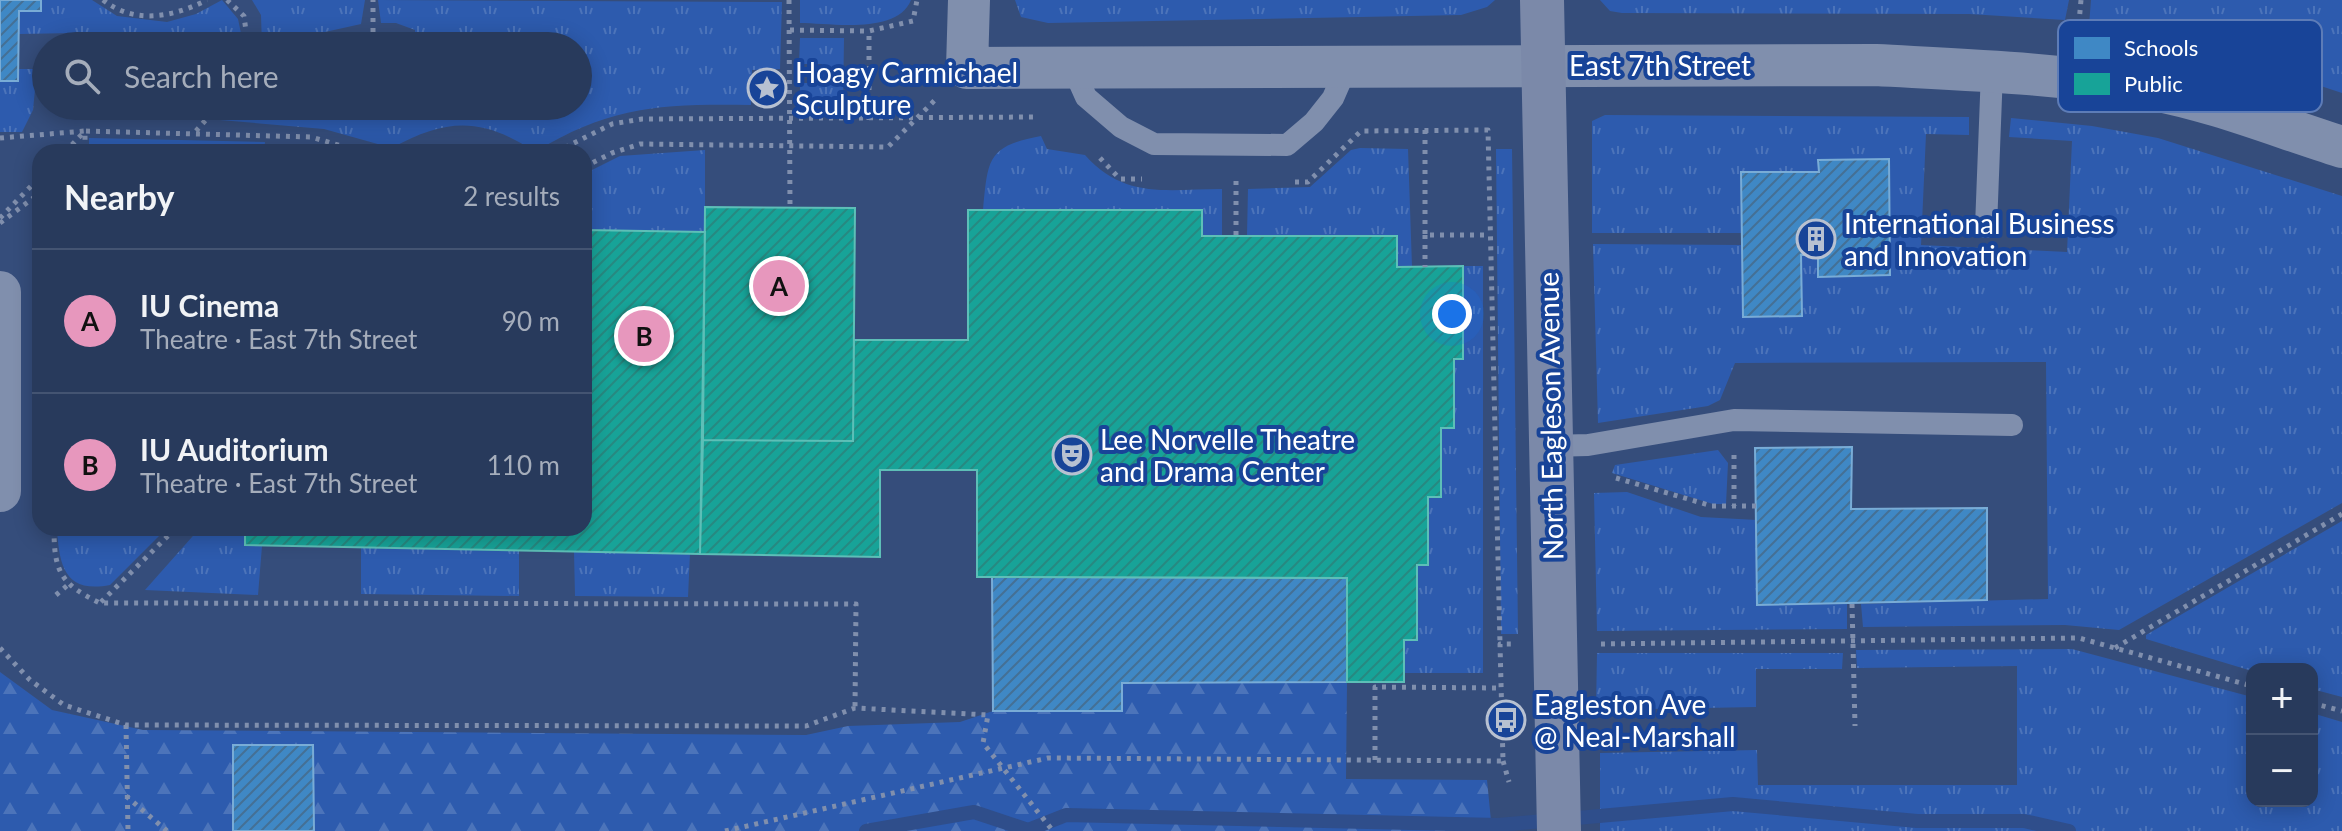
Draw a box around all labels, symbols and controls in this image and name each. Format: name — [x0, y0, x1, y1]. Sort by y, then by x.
legend — [2058, 20, 2322, 112]
search box — [32, 32, 592, 120]
text: Schools — [2124, 34, 2198, 61]
street label: East 7th Street — [1569, 48, 1751, 82]
icon: search — [60, 54, 104, 98]
place label: Hoagy Carmichael Sculpture — [795, 55, 1018, 121]
text: Search here — [124, 58, 279, 94]
place icon: Hoagy Carmichael Sculpture — [746, 67, 788, 109]
text: Public — [2124, 70, 2183, 97]
text: Nearby — [64, 176, 175, 217]
text: 2 results — [463, 180, 560, 212]
place label: International Business and Innovation — [1844, 206, 2115, 272]
building icon: International Business and Innovation — [1795, 218, 1837, 260]
pin: A — [753, 256, 805, 316]
street label: North Eagleson Avenue — [1530, 272, 1570, 560]
text: IU Cinema — [140, 287, 279, 323]
your location — [1432, 294, 1472, 334]
text: A — [81, 305, 99, 337]
text: 90 m — [502, 305, 560, 337]
pin: B — [618, 306, 670, 366]
text: Theatre · East 7th Street — [140, 323, 417, 355]
place label: Lee Norvelle Theatre and Drama Center — [1100, 422, 1355, 488]
text: IU Auditorium — [140, 431, 329, 467]
theatre icon: Lee Norvelle Theatre and Drama Center — [1051, 434, 1093, 476]
text: B — [81, 449, 99, 481]
text: 110 m — [487, 449, 560, 481]
text: Theatre · East 7th Street — [140, 467, 417, 499]
map controls — [2246, 663, 2318, 807]
button: + — [2246, 663, 2318, 735]
place label: Eagleston Ave @ Neal-Marshall — [1534, 687, 1736, 753]
bus stop icon: Eagleston Ave @ Neal-Marshall — [1485, 699, 1527, 741]
button: − — [2246, 735, 2318, 807]

